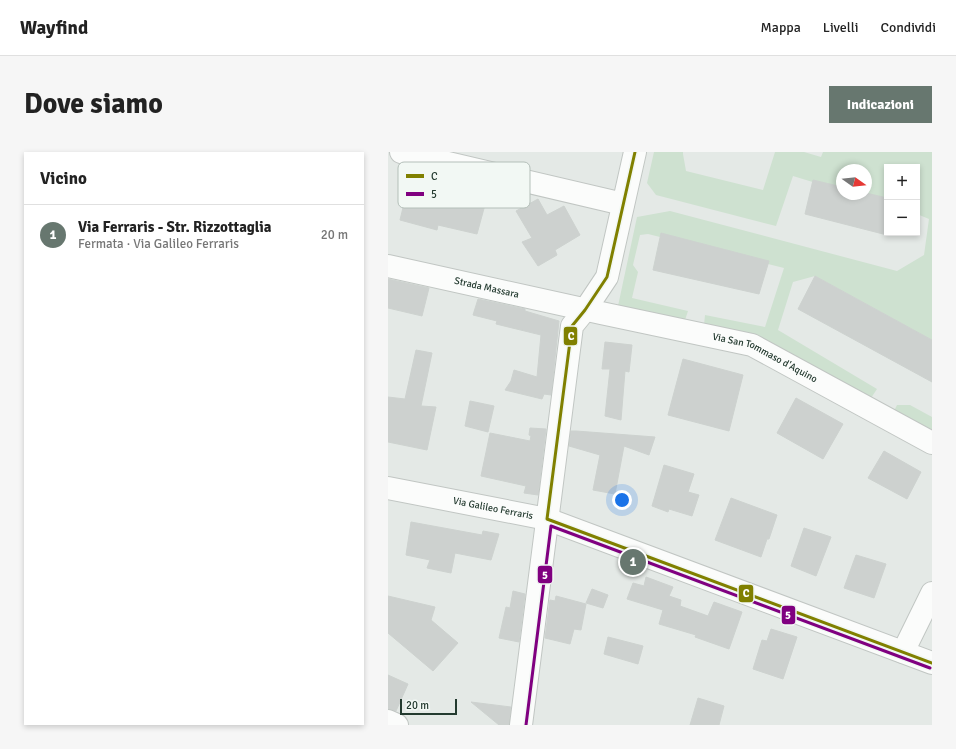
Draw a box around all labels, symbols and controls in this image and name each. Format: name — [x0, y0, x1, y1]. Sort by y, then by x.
text: Wayfind — [20, 16, 88, 40]
text: Mappa — [761, 19, 801, 36]
text: Livelli — [823, 19, 859, 36]
text: Condividi — [881, 19, 936, 36]
button: Indicazioni — [829, 86, 932, 123]
text: Dove siamo — [24, 87, 163, 121]
legend — [398, 162, 530, 208]
north arrow — [836, 164, 872, 200]
map controls — [884, 164, 920, 236]
button: + — [884, 164, 920, 200]
text: Vicino — [40, 168, 87, 189]
text: C — [431, 170, 438, 183]
text: 5 — [431, 188, 437, 201]
button: − — [884, 200, 920, 236]
text: Via Ferraris - Str. Rizzottaglia — [78, 218, 272, 236]
text: 1 — [49, 227, 57, 243]
text: 20 m — [321, 227, 348, 243]
text: Fermata · Via Galileo Ferraris — [78, 236, 239, 252]
street label: Strada Massara — [453, 275, 520, 301]
line badge: C — [563, 326, 578, 346]
text: C — [568, 330, 575, 343]
street label: Via San Tommaso d'Aquino — [711, 331, 819, 385]
your location — [612, 490, 632, 510]
street label: Via Galileo Ferraris — [452, 495, 535, 522]
pin: 1 — [620, 547, 646, 577]
line badge: 5 — [537, 565, 553, 584]
text: 5 — [542, 569, 548, 582]
line badge: C — [738, 584, 754, 603]
text: C — [743, 587, 750, 600]
line badge: 5 — [781, 605, 796, 625]
text: 5 — [785, 609, 791, 622]
scale bar — [400, 697, 457, 716]
text: 20 m — [406, 699, 429, 712]

